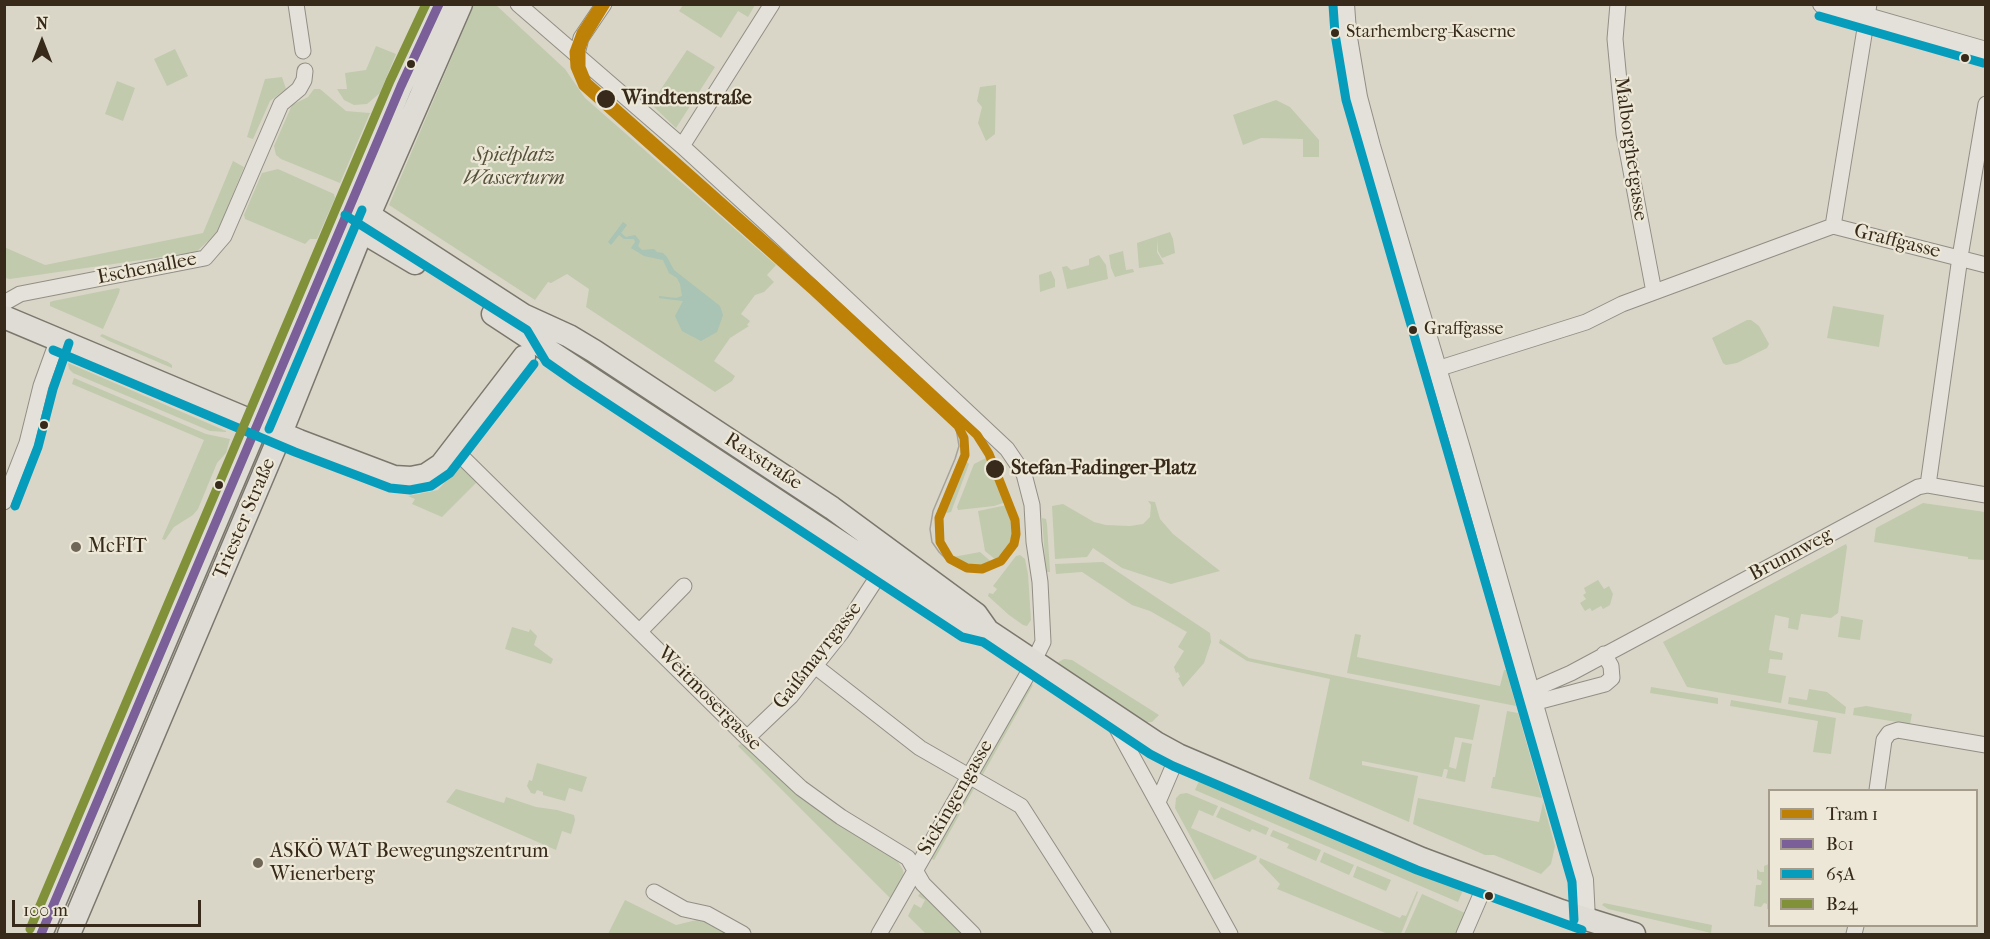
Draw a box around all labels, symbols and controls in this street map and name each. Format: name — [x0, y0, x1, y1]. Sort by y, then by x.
north arrow — [12, 12, 72, 72]
text: N — [36, 14, 48, 33]
place label: Starhemberg-Kaserne — [1346, 22, 1516, 44]
marker: Starhemberg-Kaserne — [1329, 27, 1341, 39]
unlabelled marker — [1959, 52, 1971, 64]
unlabelled marker — [405, 58, 417, 70]
street label: Malborghetgasse — [1608, 75, 1652, 223]
place label: Windtenstraße — [622, 87, 752, 111]
marker: Windtenstraße — [595, 88, 617, 110]
park label: Spielplatz Wasserturm — [463, 144, 565, 191]
street label: Graffgasse — [1851, 220, 1943, 264]
street label: Eschenallee — [95, 248, 199, 290]
place label: Graffgasse — [1424, 319, 1503, 341]
marker: Graffgasse — [1407, 324, 1419, 336]
unlabelled marker — [38, 419, 50, 431]
street label: Raxstraße — [720, 428, 806, 496]
street label: Triester Straße — [209, 455, 281, 583]
place label: Stefan-Fadinger-Platz — [1011, 457, 1196, 481]
marker: Stefan-Fadinger-Platz — [984, 458, 1006, 480]
unlabelled marker — [213, 479, 225, 491]
street label: Brunnweg — [1745, 523, 1837, 587]
place label: McFIT — [88, 535, 147, 559]
marker: McFIT — [69, 540, 83, 554]
street label: Gaißmayrgasse — [769, 598, 867, 714]
street label: Weitmosergasse — [652, 642, 766, 756]
street label: Sickingengasse — [913, 736, 999, 860]
legend — [1768, 789, 1978, 927]
text: Tram 1 — [1826, 804, 1878, 825]
text: B01 — [1826, 834, 1854, 855]
place label: ASKÖ WAT Bewegungszentrum Wienerberg — [270, 840, 549, 887]
marker: ASKÖ WAT Bewegungszentrum Wienerberg — [251, 856, 265, 870]
text: 65A — [1826, 864, 1855, 885]
scale bar — [15, 888, 204, 926]
unlabelled marker — [1483, 890, 1495, 902]
text: B24 — [1826, 894, 1858, 915]
text: 100 m — [23, 900, 68, 921]

